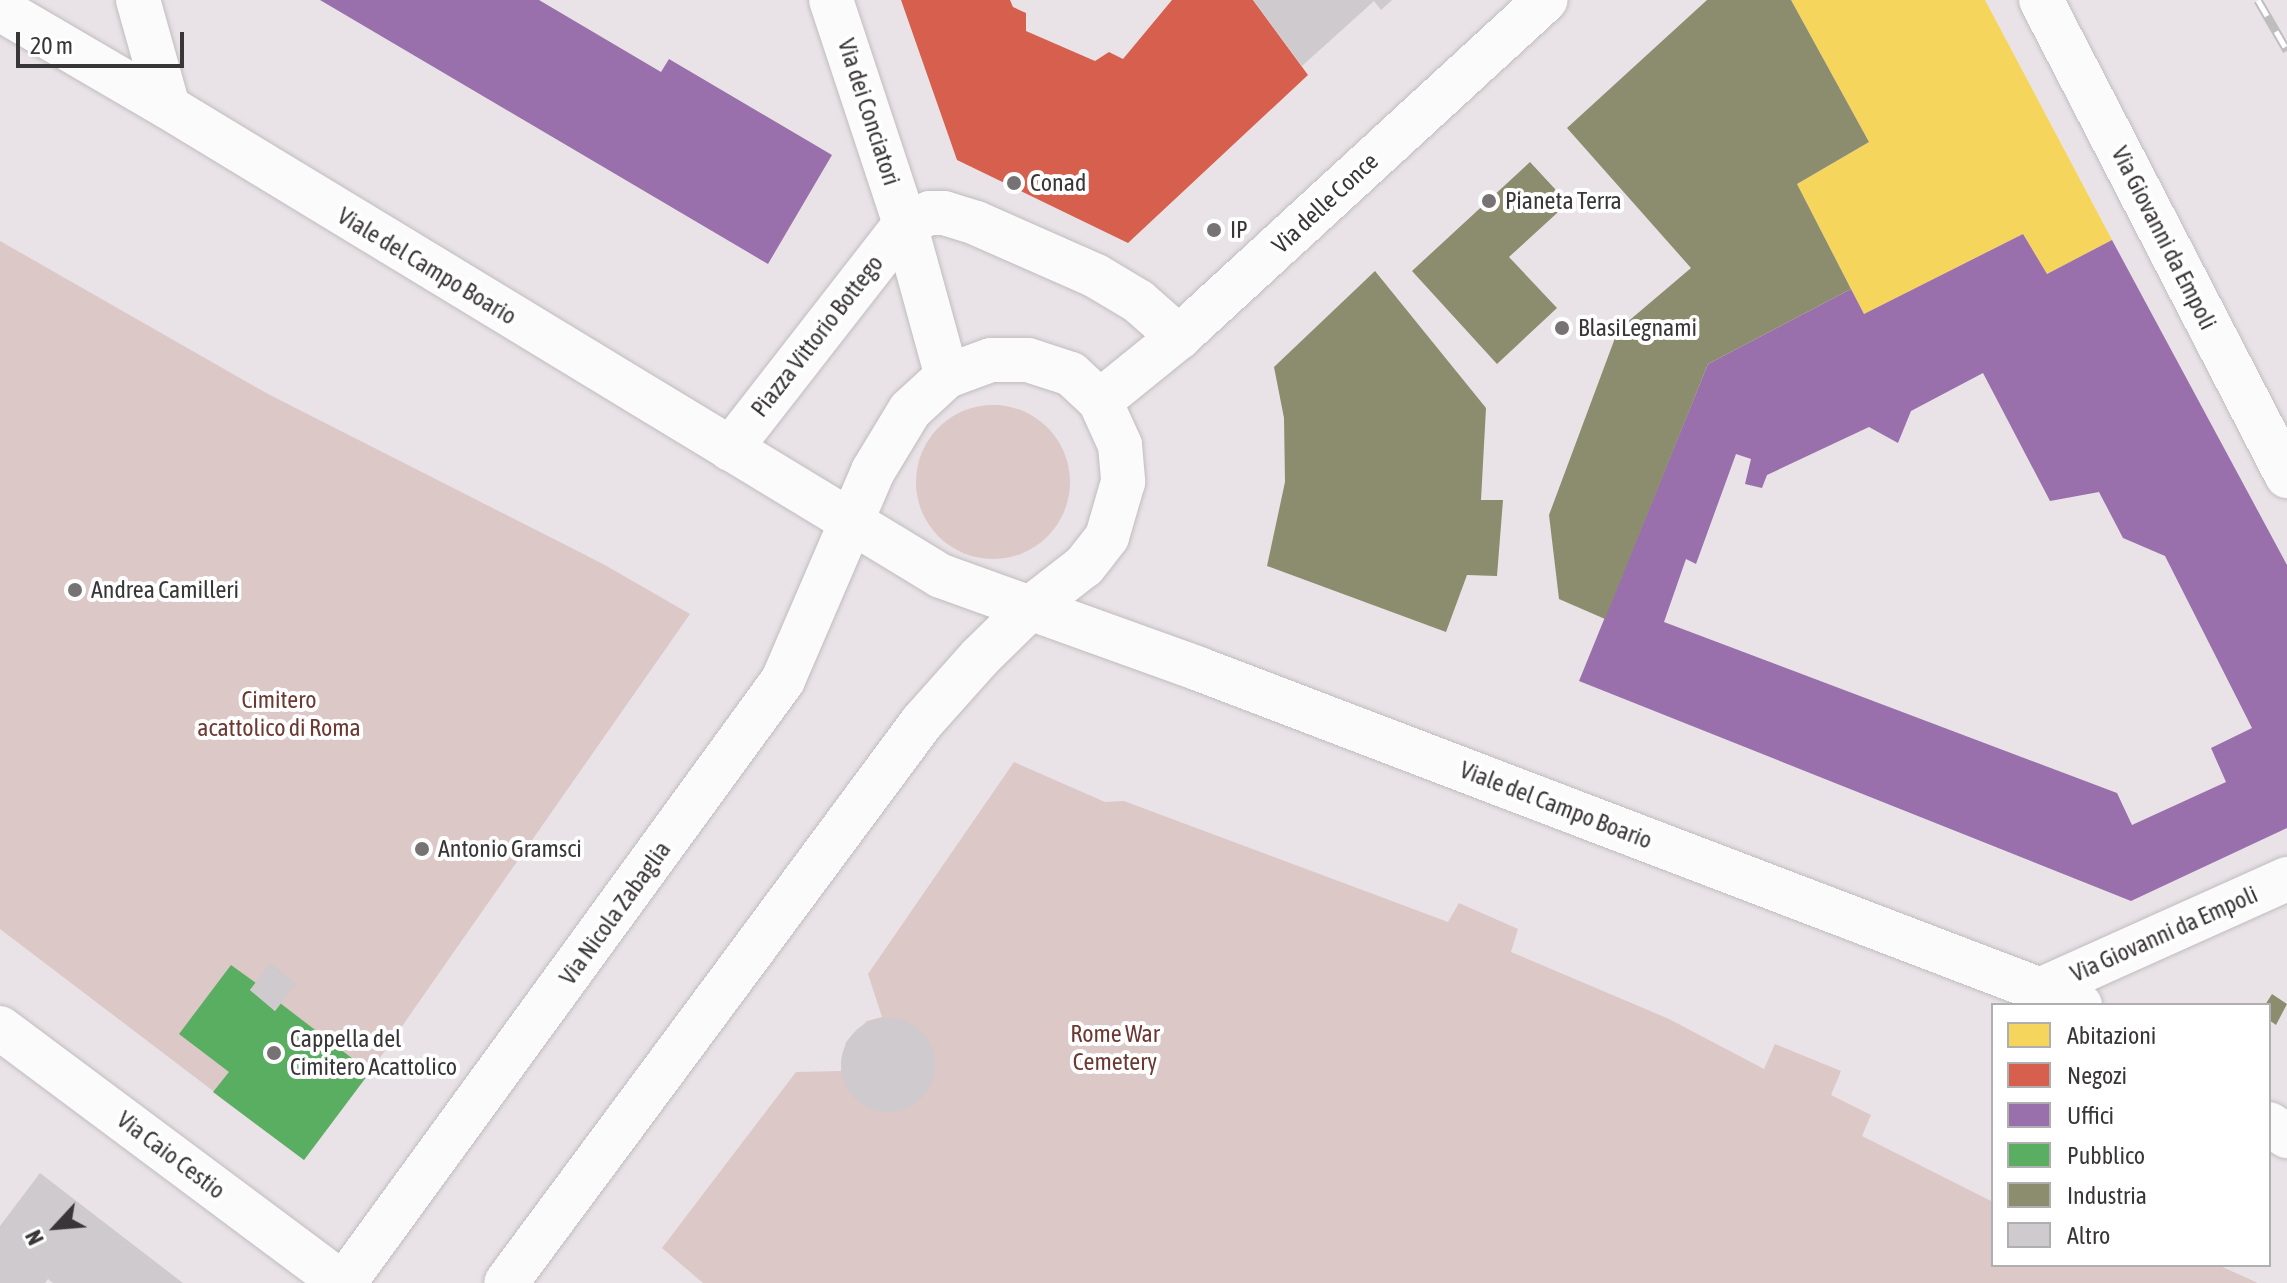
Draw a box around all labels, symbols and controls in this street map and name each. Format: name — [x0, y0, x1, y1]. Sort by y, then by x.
scale bar — [20, 16, 188, 66]
text: 20 m — [30, 32, 73, 59]
street label: Via dei Conciatori — [832, 35, 906, 189]
street label: Via Giovanni da Empoli — [2105, 142, 2223, 334]
street label: Via delle Conce — [1266, 147, 1384, 259]
place label: Conad — [1030, 169, 1086, 197]
marker: Conad — [1005, 174, 1023, 192]
place label: Pianeta Terra — [1505, 187, 1622, 215]
marker: Pianeta Terra — [1480, 192, 1498, 210]
street label: Viale del Campo Boario — [332, 201, 522, 331]
place label: IP — [1230, 216, 1248, 244]
marker: IP — [1205, 221, 1223, 239]
street label: Piazza Vittorio Bottego — [745, 249, 889, 423]
place label: BlasiLegnami — [1578, 314, 1697, 342]
marker: BlasiLegnami — [1553, 319, 1571, 337]
place label: Andrea Camilleri — [91, 576, 239, 604]
marker: Andrea Camilleri — [66, 581, 84, 599]
park label: Cimitero acattolico di Roma — [197, 686, 361, 742]
street label: Viale del Campo Boario — [1456, 755, 1656, 855]
place label: Antonio Gramsci — [438, 835, 582, 863]
street label: Via Nicola Zabaglia — [553, 836, 677, 990]
marker: Antonio Gramsci — [413, 840, 431, 858]
street label: Via Giovanni da Empoli — [2066, 880, 2262, 988]
legend — [1991, 1003, 2271, 1267]
park label: Rome War Cemetery — [1070, 1020, 1160, 1076]
text: Abitazioni — [2067, 1022, 2156, 1049]
place label: Cappella del Cimitero Acattolico — [290, 1025, 457, 1081]
marker: Cappella del Cimitero Acattolico — [265, 1044, 283, 1062]
text: Negozi — [2067, 1062, 2127, 1089]
text: Uffici — [2067, 1102, 2114, 1129]
street label: Via Caio Cestio — [111, 1105, 231, 1205]
text: Pubblico — [2067, 1142, 2145, 1169]
text: Industria — [2067, 1182, 2147, 1209]
north arrow — [16, 1187, 96, 1267]
text: Altro — [2067, 1222, 2110, 1249]
text: N — [20, 1226, 49, 1249]

